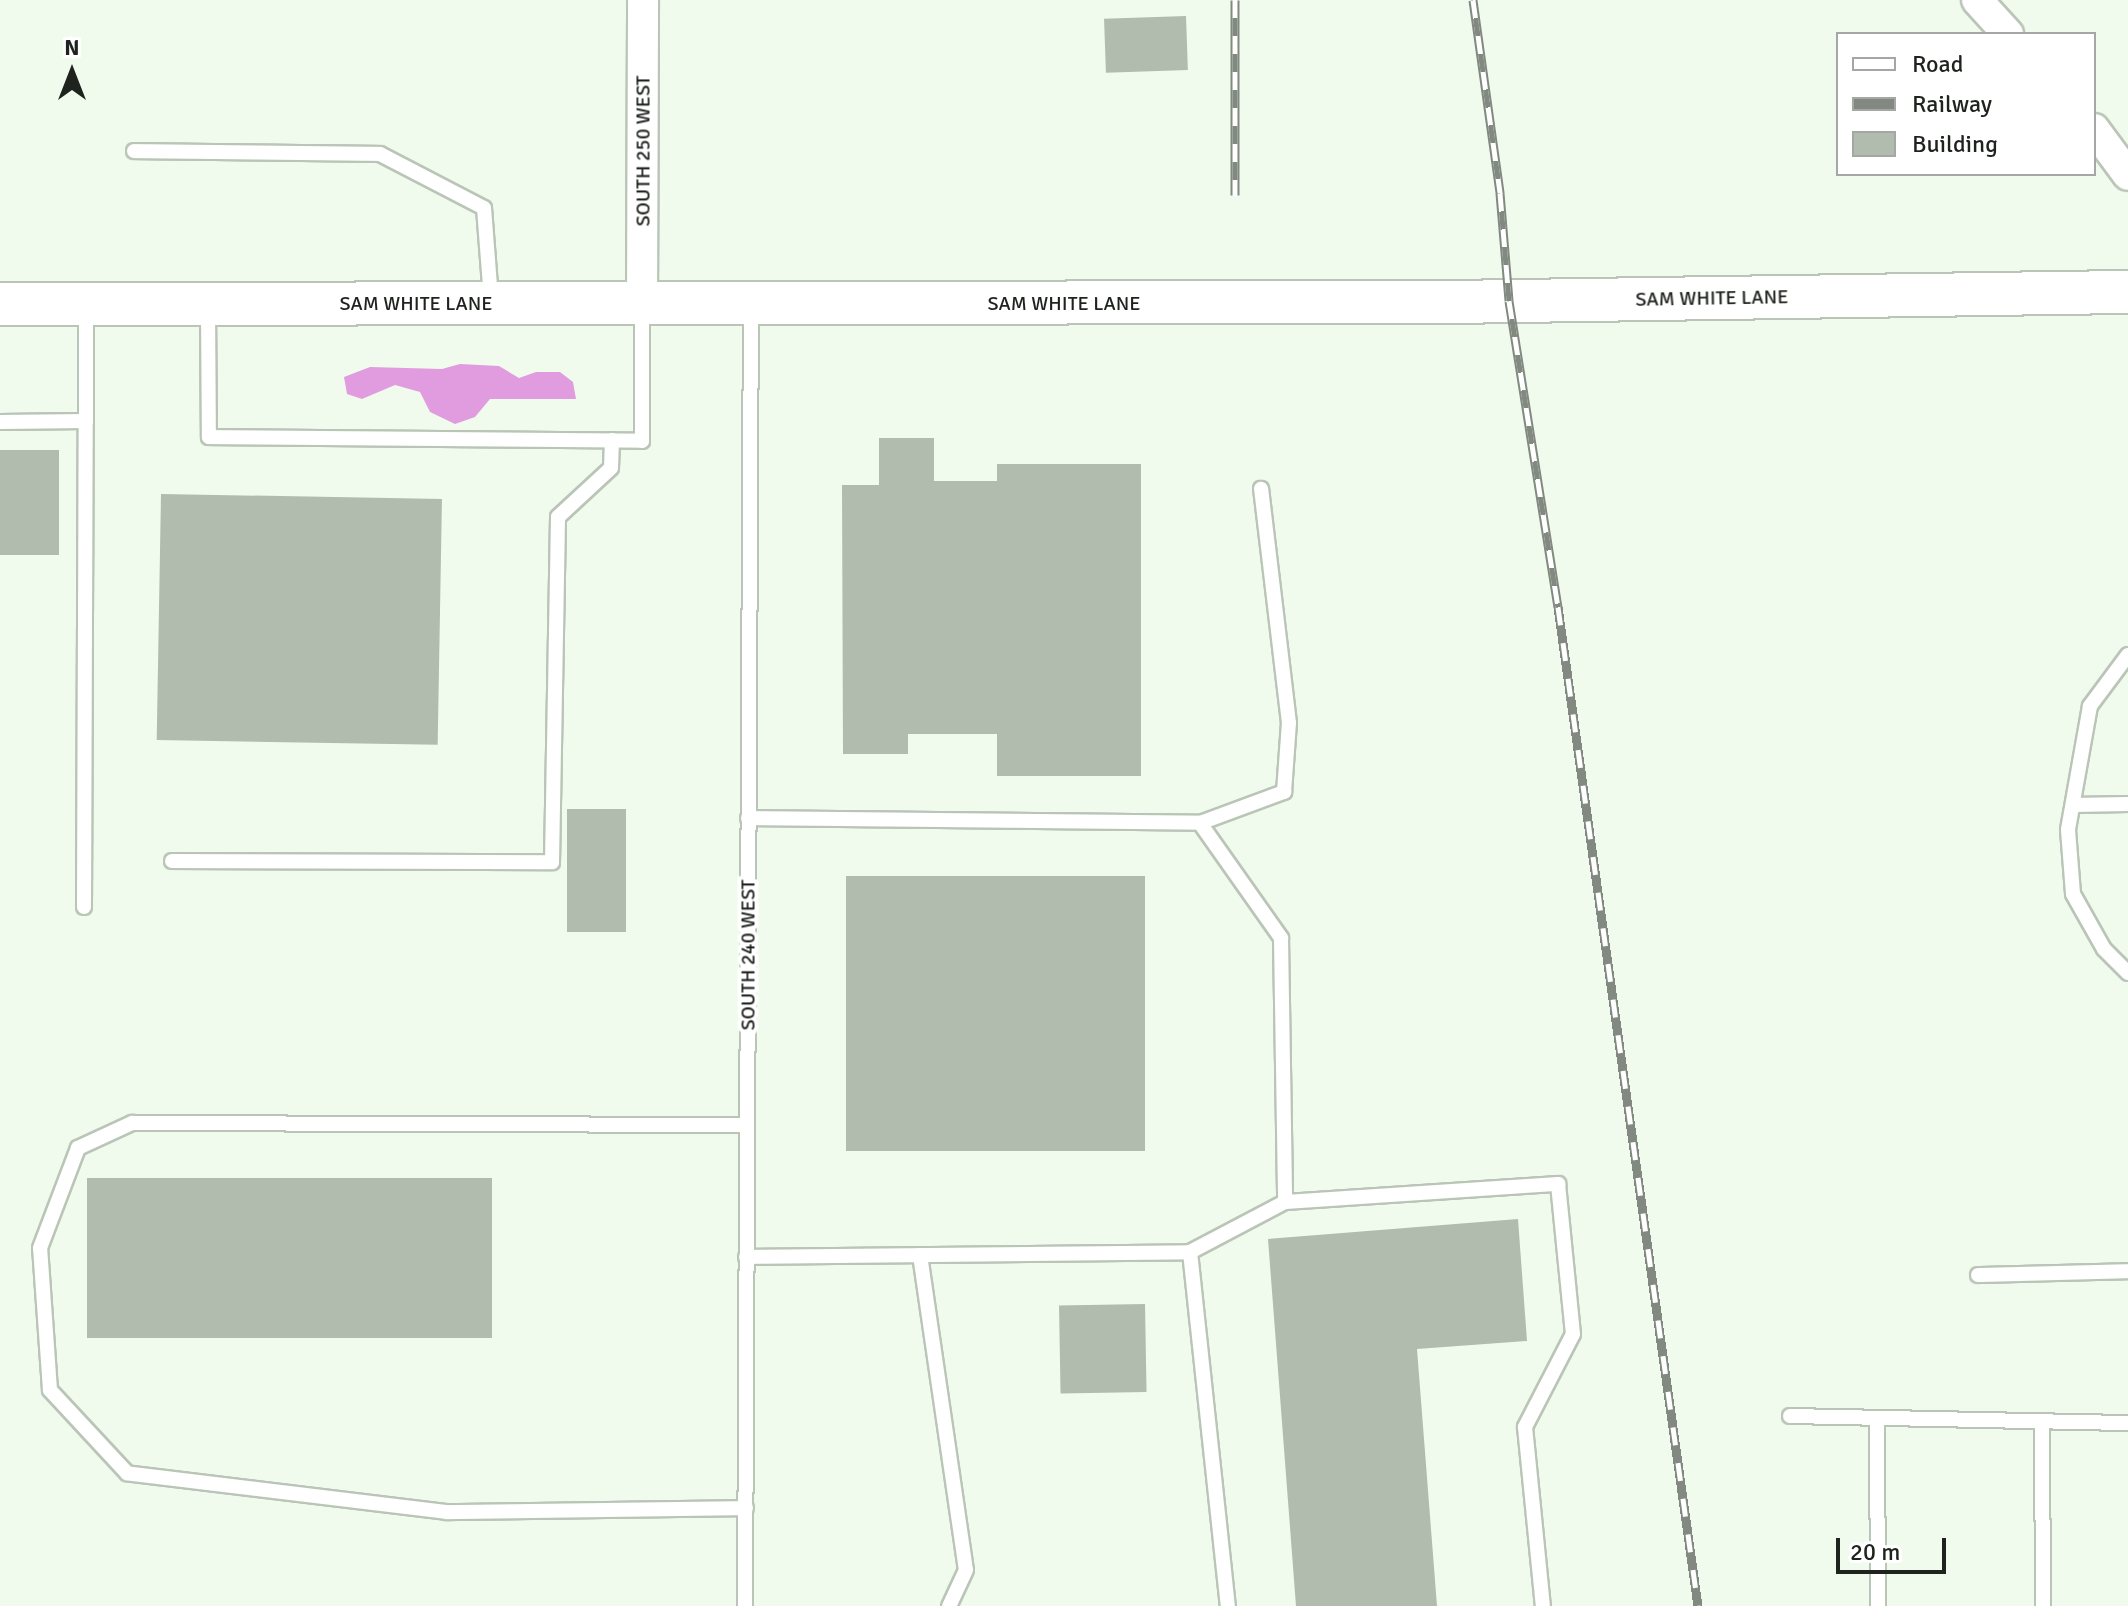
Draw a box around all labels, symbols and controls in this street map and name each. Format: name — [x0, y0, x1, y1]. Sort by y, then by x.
north arrow — [32, 32, 112, 112]
legend — [1836, 32, 2096, 176]
text: N — [64, 34, 80, 61]
text: Road — [1912, 49, 1963, 79]
street label: SOUTH 250 WEST — [631, 76, 655, 226]
text: Railway — [1912, 89, 1992, 119]
text: Building — [1912, 129, 1998, 159]
street label: SAM WHITE LANE — [1635, 285, 1789, 311]
street label: SAM WHITE LANE — [339, 291, 493, 315]
street label: SAM WHITE LANE — [987, 291, 1141, 315]
street label: SOUTH 240 WEST — [736, 880, 760, 1030]
scale bar — [1840, 1522, 1950, 1572]
text: 20 m — [1850, 1537, 1900, 1567]

